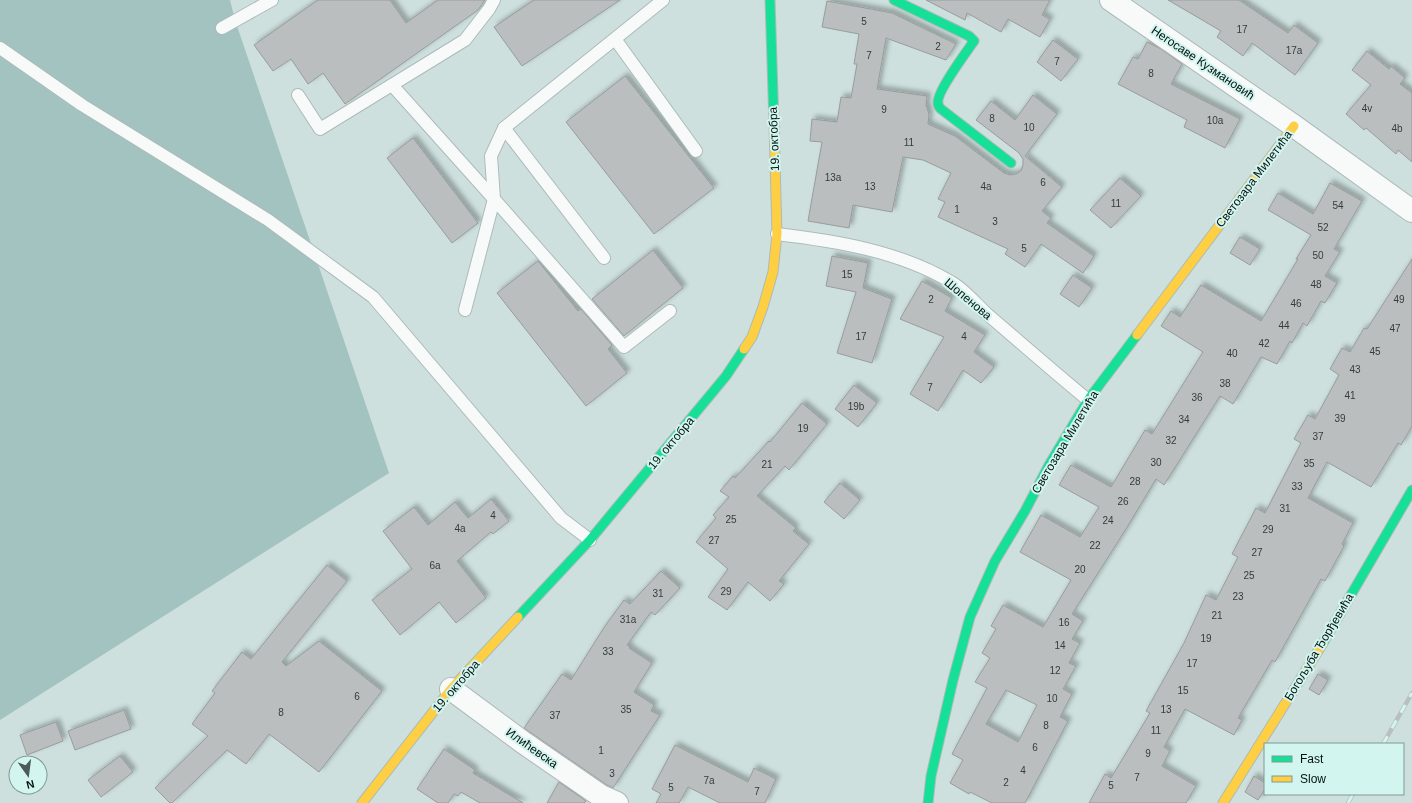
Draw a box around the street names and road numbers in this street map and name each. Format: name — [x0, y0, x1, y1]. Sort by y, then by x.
street label: Негосаве Кузмановић — [1149, 23, 1257, 103]
street label: 19. октобра — [766, 106, 782, 171]
street label: Светозара Милетића — [1213, 128, 1295, 230]
street label: Шопенова — [942, 275, 995, 323]
street label: Светозара Милетића — [1029, 388, 1101, 496]
street label: 19. октобра — [645, 414, 697, 472]
street label: Богољуба Ђорђевића — [1281, 591, 1357, 703]
street label: 19. октобра — [430, 657, 483, 715]
street label: Илићевска — [503, 725, 561, 771]

